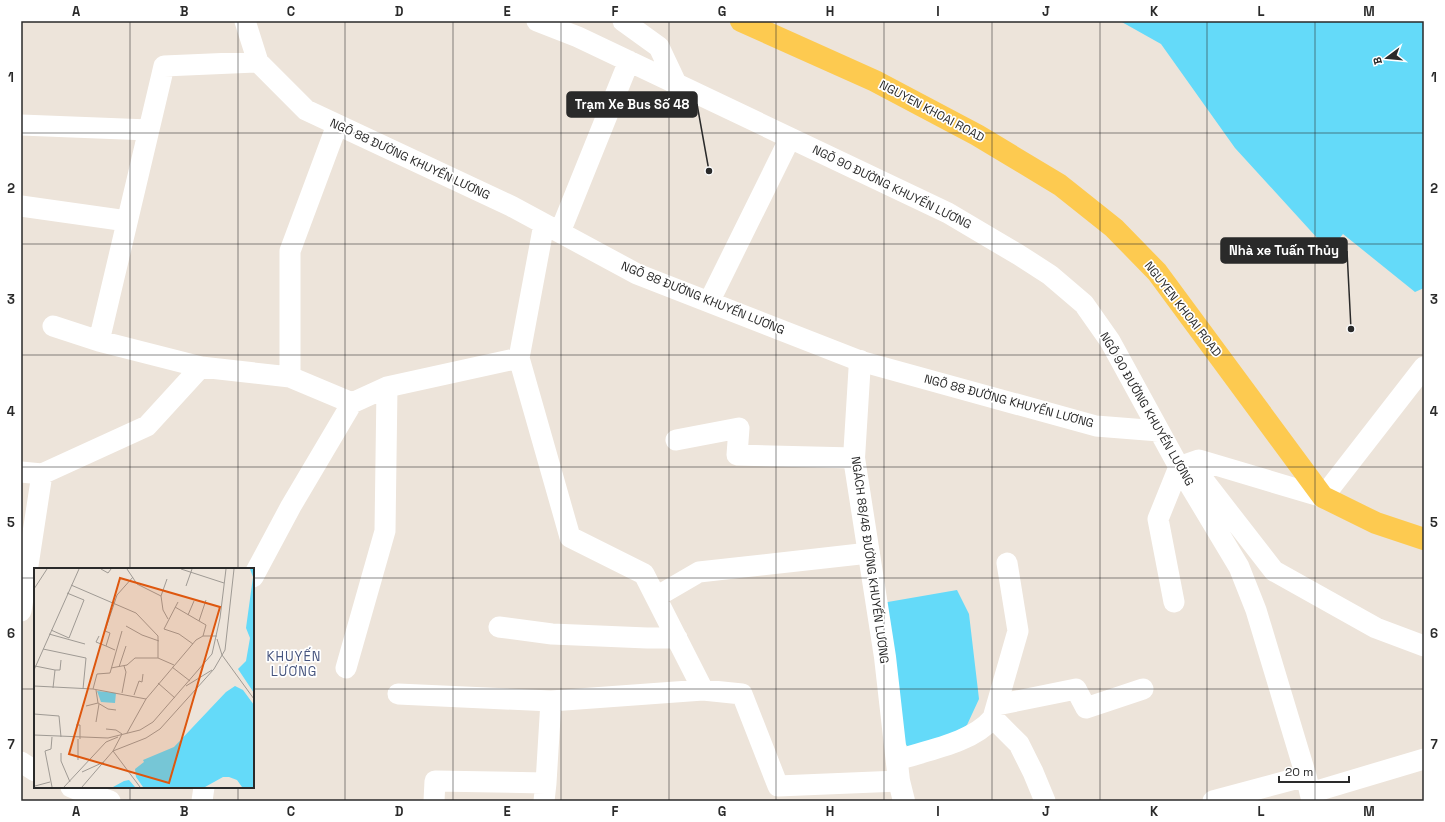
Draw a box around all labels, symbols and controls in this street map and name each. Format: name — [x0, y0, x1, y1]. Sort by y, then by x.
text: A — [72, 3, 81, 20]
text: B — [180, 3, 189, 20]
text: C — [287, 3, 295, 20]
text: D — [395, 3, 404, 20]
text: E — [503, 3, 511, 20]
text: F — [612, 3, 619, 20]
text: G — [718, 3, 726, 20]
text: H — [826, 3, 834, 20]
text: I — [936, 3, 940, 20]
text: J — [1042, 3, 1050, 20]
text: K — [1150, 3, 1159, 20]
text: L — [1257, 3, 1265, 20]
text: M — [1363, 3, 1375, 20]
north arrow — [1367, 38, 1407, 78]
text: B — [1370, 55, 1385, 66]
text: 1 — [8, 69, 14, 86]
text: 1 — [1431, 69, 1437, 86]
street label: NGUYEN KHOAI ROAD — [877, 77, 987, 145]
callout: Trạm Xe Bus Số 48 — [567, 92, 697, 117]
text: Trạm Xe Bus Số 48 — [575, 96, 689, 113]
street label: NGÕ 88 ĐƯỜNG KHUYẾN LƯƠNG — [327, 115, 493, 203]
street label: NGÕ 90 ĐƯỜNG KHUYẾN LƯƠNG — [810, 141, 974, 233]
text: 2 — [7, 180, 15, 197]
text: 2 — [1430, 180, 1438, 197]
callout: Nhà xe Tuấn Thủy — [1221, 238, 1347, 263]
text: Nhà xe Tuấn Thủy — [1229, 242, 1339, 259]
street label: NGÕ 88 ĐƯỜNG KHUYẾN LƯƠNG — [619, 258, 787, 338]
street label: NGUYEN KHOAI ROAD — [1141, 258, 1225, 360]
text: 3 — [7, 291, 15, 308]
text: 3 — [1430, 291, 1438, 308]
street label: NGÕ 90 ĐƯỜNG KHUYẾN LƯƠNG — [1096, 329, 1198, 489]
street label: NGÕ 88 ĐƯỜNG KHUYẾN LƯƠNG — [922, 371, 1096, 431]
text: 4 — [7, 403, 15, 420]
text: 4 — [1430, 403, 1438, 420]
street label: NGÁCH 88/46 ĐƯỜNG KHUYẾN LƯƠNG — [848, 455, 892, 665]
text: 5 — [7, 514, 15, 531]
text: 5 — [1430, 514, 1438, 531]
inset map — [34, 568, 254, 788]
text: 6 — [7, 625, 15, 642]
text: 6 — [1430, 625, 1438, 642]
district label: KHUYẾN LƯƠNG — [267, 647, 322, 680]
text: 7 — [7, 736, 15, 753]
text: 7 — [1430, 736, 1438, 753]
scale bar — [1279, 758, 1349, 784]
text: 20 m — [1285, 764, 1313, 780]
text: A — [72, 803, 81, 820]
text: B — [180, 803, 189, 820]
text: C — [287, 803, 295, 820]
text: D — [395, 803, 404, 820]
text: E — [503, 803, 511, 820]
text: F — [612, 803, 619, 820]
text: G — [718, 803, 726, 820]
text: H — [826, 803, 834, 820]
text: I — [936, 803, 940, 820]
text: J — [1042, 803, 1050, 820]
text: K — [1150, 803, 1159, 820]
text: L — [1257, 803, 1265, 820]
text: M — [1363, 803, 1375, 820]

